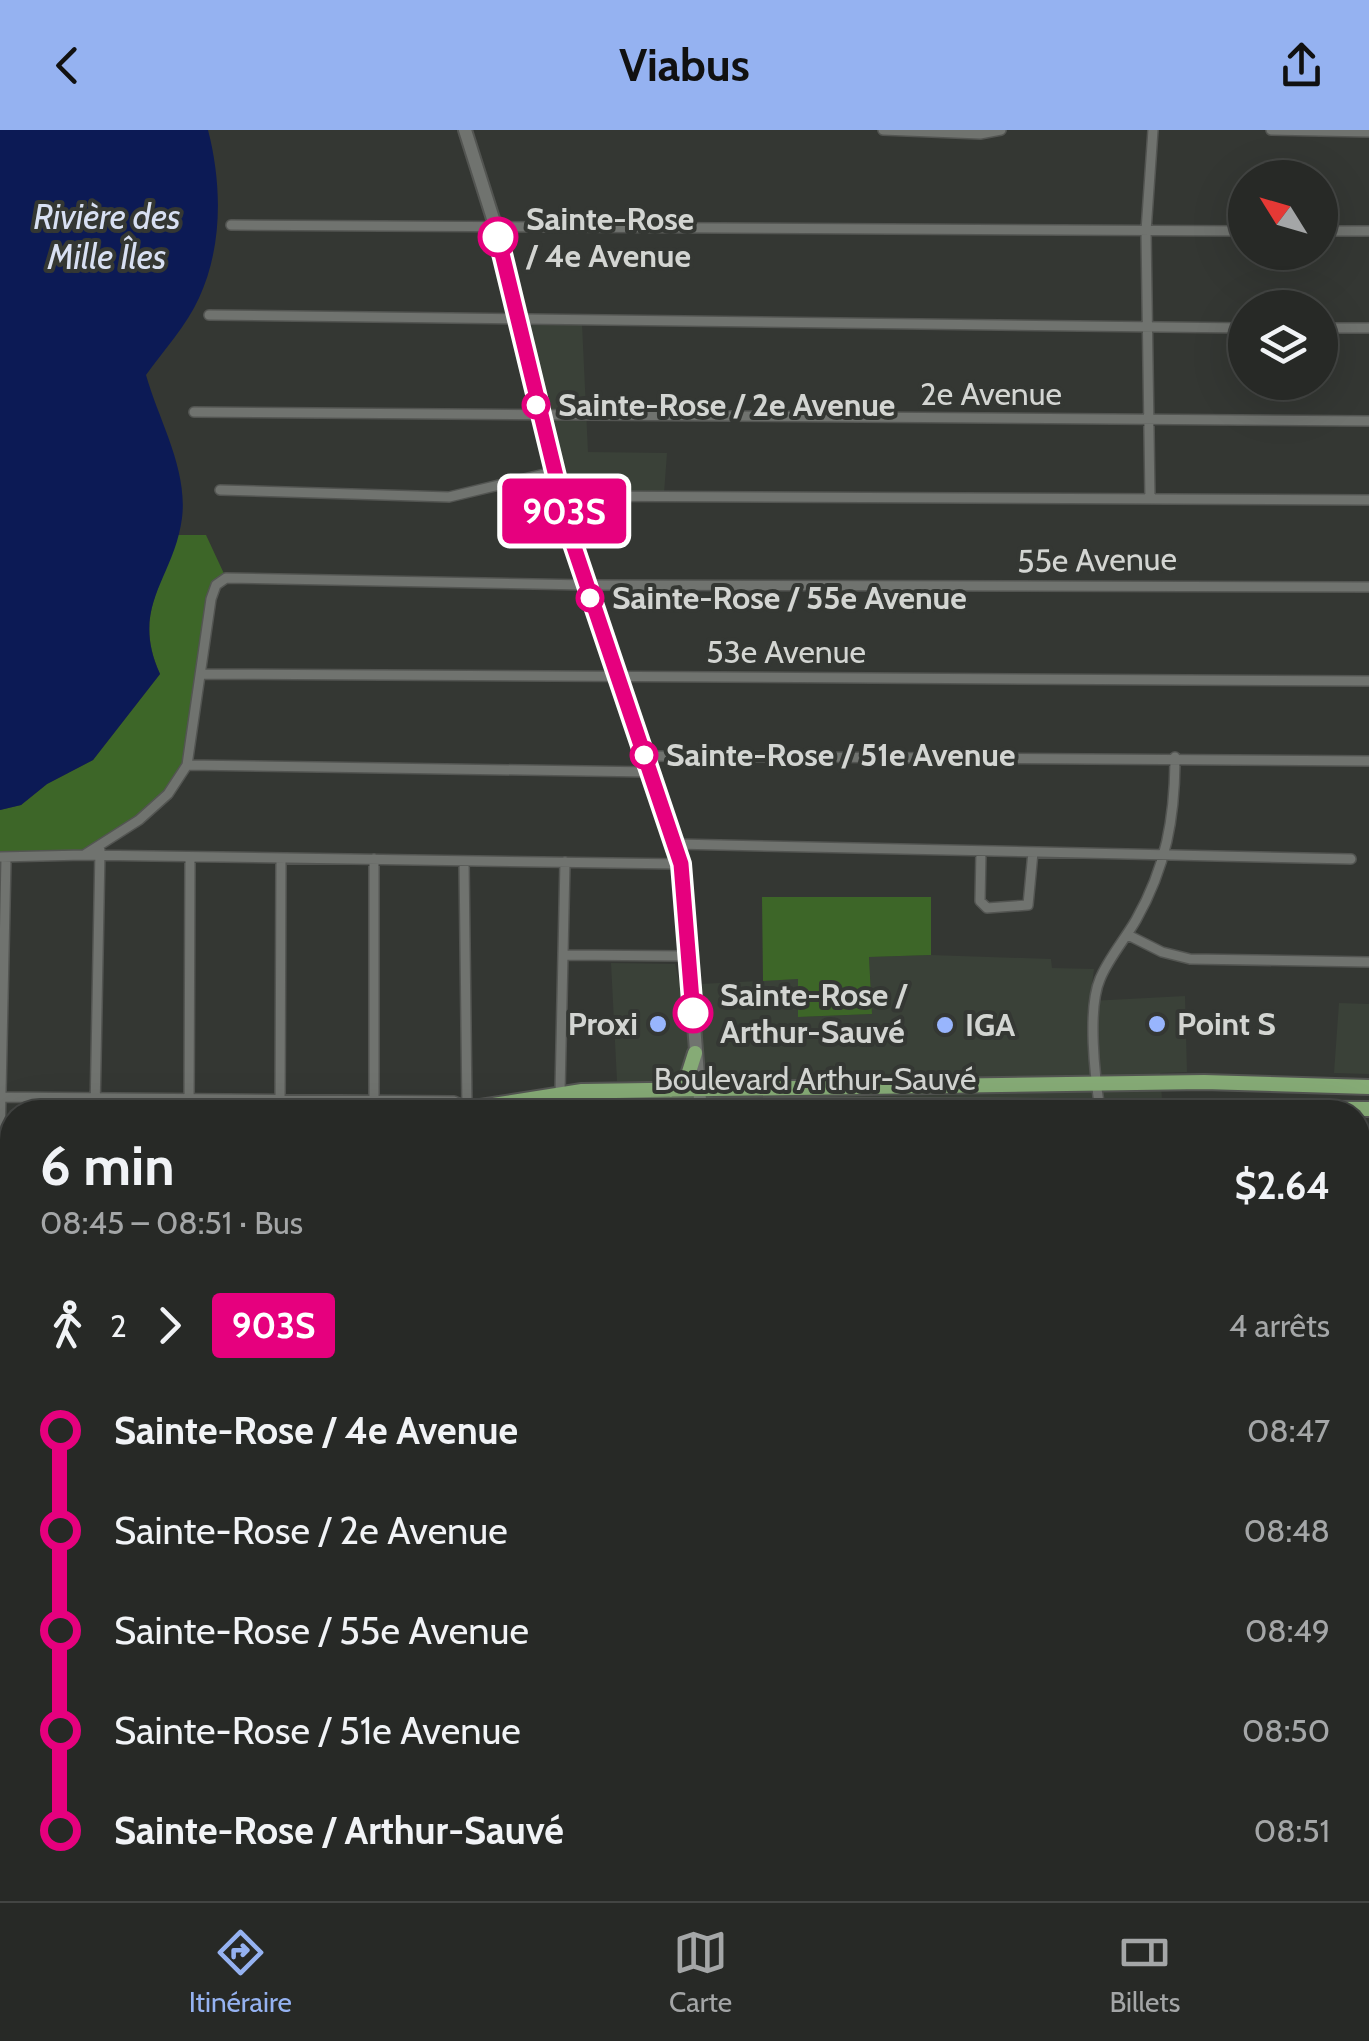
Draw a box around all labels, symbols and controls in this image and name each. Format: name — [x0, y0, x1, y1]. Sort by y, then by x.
icon: back — [40, 38, 95, 93]
text: Viabus — [619, 38, 750, 92]
icon: share — [1274, 38, 1329, 93]
north arrow — [1228, 160, 1338, 270]
map controls — [1228, 160, 1338, 400]
water label: Rivière des Mille Îles — [33, 195, 181, 278]
place label: Sainte-Rose / 4e Avenue — [525, 199, 694, 275]
marker: Sainte-Rose / 4e Avenue — [479, 218, 517, 256]
button: layers — [1228, 290, 1338, 400]
street label: 2e Avenue — [920, 374, 1062, 413]
place label: Sainte-Rose / 2e Avenue — [558, 385, 895, 424]
marker: Sainte-Rose / 2e Avenue — [523, 392, 549, 418]
line badge: 903S — [494, 478, 634, 544]
text: 903S — [522, 490, 606, 533]
street label: 55e Avenue — [1017, 539, 1177, 580]
place label: Sainte-Rose / 55e Avenue — [612, 578, 967, 617]
marker: Sainte-Rose / 55e Avenue — [577, 585, 603, 611]
street label: 53e Avenue — [706, 632, 866, 671]
place label: Sainte-Rose / 51e Avenue — [666, 735, 1015, 774]
marker: Sainte-Rose / 51e Avenue — [631, 742, 657, 768]
place label: Sainte-Rose / Arthur-Sauvé — [720, 975, 908, 1051]
marker: Sainte-Rose / Arthur-Sauvé — [674, 994, 712, 1032]
place label: Proxi — [568, 1004, 638, 1043]
place label: Point S — [1177, 1004, 1276, 1043]
place label: IGA — [965, 1005, 1015, 1044]
marker: Proxi — [647, 1013, 669, 1035]
marker: Point S — [1146, 1013, 1168, 1035]
marker: IGA — [934, 1014, 956, 1036]
street label: Boulevard Arthur-Sauvé — [654, 1059, 976, 1098]
text: 6 min — [40, 1132, 175, 1199]
text: $2.64 — [1234, 1162, 1330, 1209]
text: 08:45 – 08:51 · Bus — [40, 1203, 303, 1242]
icon: walk — [40, 1298, 95, 1353]
icon: forward — [142, 1298, 197, 1353]
text: 903S — [232, 1304, 315, 1347]
text: 2 — [110, 1306, 127, 1345]
text: 4 arrêts — [1229, 1306, 1330, 1345]
text: Sainte-Rose / 4e Avenue — [114, 1407, 518, 1454]
text: 08:47 — [1247, 1411, 1330, 1450]
text: Sainte-Rose / 2e Avenue — [114, 1507, 508, 1554]
text: 08:48 — [1244, 1511, 1330, 1550]
text: Sainte-Rose / 55e Avenue — [114, 1607, 529, 1654]
text: 08:49 — [1245, 1611, 1330, 1650]
text: Sainte-Rose / 51e Avenue — [114, 1707, 521, 1754]
text: 08:50 — [1242, 1711, 1330, 1750]
text: Sainte-Rose / Arthur-Sauvé — [114, 1807, 564, 1854]
text: 08:51 — [1254, 1811, 1330, 1850]
tab: Itinéraire — [189, 1925, 292, 2019]
tab: Carte — [669, 1925, 732, 2019]
tab: Billets — [1109, 1925, 1180, 2019]

